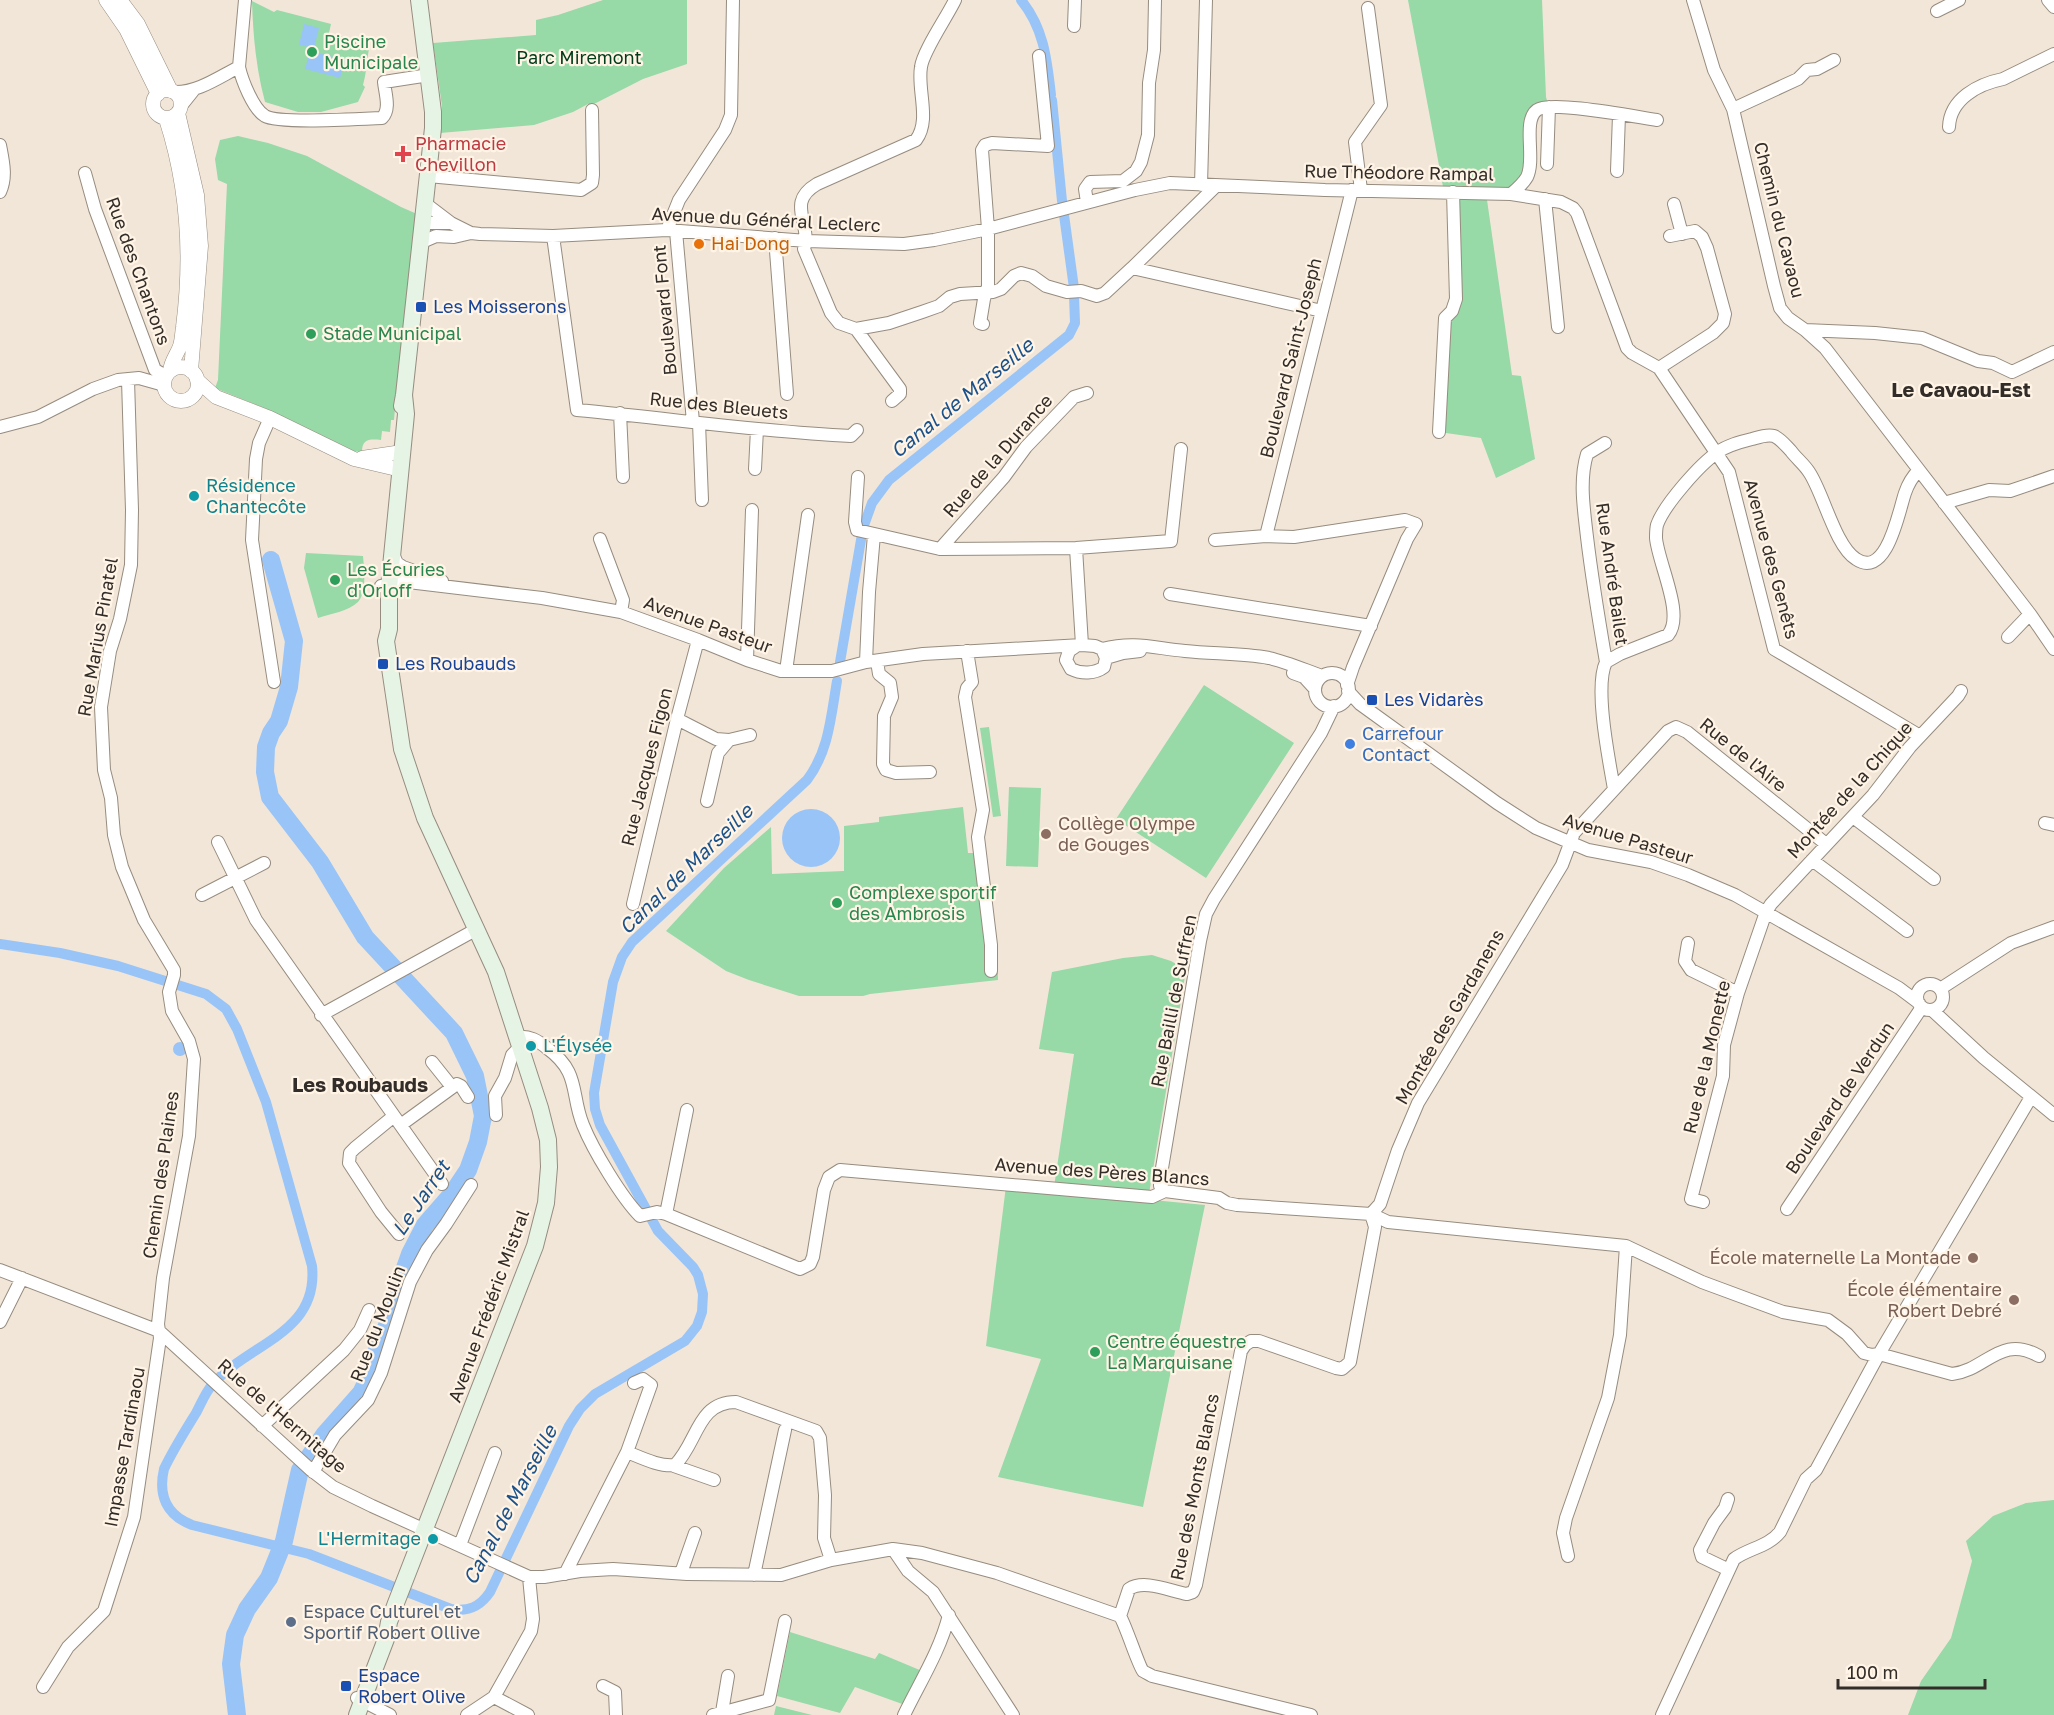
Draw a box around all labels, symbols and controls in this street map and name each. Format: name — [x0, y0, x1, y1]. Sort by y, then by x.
place label: Piscine Municipale — [324, 30, 418, 73]
marker: Piscine Municipale — [305, 45, 319, 59]
park label: Parc Miremont — [516, 46, 642, 68]
place label: Pharmacie Chevillon — [415, 132, 506, 175]
street label: Chemin du Cavaou — [1750, 139, 1810, 300]
marker: Pharmacie Chevillon — [396, 147, 410, 161]
street label: Rue Théodore Rampal — [1304, 159, 1494, 185]
street label: Rue des Chantons — [102, 193, 176, 348]
street label: Avenue du Général Leclerc — [651, 202, 881, 236]
place label: Hai Dong — [711, 232, 790, 254]
marker: Hai Dong — [692, 237, 706, 251]
street label: Boulevard Font — [647, 244, 681, 376]
street label: Boulevard Saint-Joseph — [1254, 255, 1326, 460]
place label: Les Moisserons — [433, 295, 566, 317]
marker: Les Moisserons — [414, 300, 428, 314]
place label: Stade Municipal — [323, 322, 462, 344]
marker: Stade Municipal — [304, 327, 318, 341]
water label: Canal de Marseille — [885, 331, 1039, 462]
district label: Le Cavaou-Est — [1891, 377, 2031, 401]
street label: Rue des Bleuets — [649, 387, 790, 423]
street label: Rue de la Durance — [938, 389, 1057, 521]
place label: Résidence Chantecôte — [206, 474, 306, 517]
street label: Avenue des Genêts — [1740, 476, 1804, 641]
marker: Résidence Chantecôte — [187, 489, 201, 503]
street label: Rue André Bailet — [1592, 501, 1634, 647]
street label: Rue Marius Pinatel — [72, 555, 122, 718]
place label: Les Écuries d'Orloff — [347, 558, 445, 601]
marker: Les Écuries d'Orloff — [328, 573, 342, 587]
street label: Avenue Pasteur — [641, 591, 775, 657]
place label: Les Roubauds — [395, 652, 516, 674]
marker: Les Roubauds — [376, 657, 390, 671]
street label: Rue Jacques Figon — [616, 685, 676, 848]
place label: Les Vidarès — [1384, 688, 1484, 710]
marker: Les Vidarès — [1365, 693, 1379, 707]
street label: Rue de l'Aire — [1696, 712, 1792, 796]
street label: Montée de la Chique — [1782, 716, 1917, 862]
place label: Carrefour Contact — [1362, 722, 1444, 765]
marker: Carrefour Contact — [1343, 737, 1357, 751]
water label: Canal de Marseille — [613, 797, 758, 938]
street label: Avenue Pasteur — [1561, 808, 1696, 868]
place label: Collège Olympe de Gouges — [1058, 812, 1195, 855]
marker: Collège Olympe de Gouges — [1039, 827, 1053, 841]
place label: Complexe sportif des Ambrosis — [849, 881, 997, 924]
marker: Complexe sportif des Ambrosis — [830, 896, 844, 910]
street label: Rue Bailli de Suffren — [1145, 912, 1201, 1089]
street label: Montée des Gardanens — [1390, 925, 1508, 1108]
street label: Rue de la Monette — [1678, 978, 1734, 1136]
street label: Boulevard de Verdun — [1780, 1017, 1898, 1178]
place label: L'Élysée — [543, 1034, 612, 1056]
marker: L'Élysée — [524, 1039, 538, 1053]
district label: Les Roubauds — [292, 1072, 428, 1096]
street label: Chemin des Plaines — [137, 1090, 183, 1260]
street label: Avenue des Pères Blancs — [994, 1153, 1210, 1189]
water label: Le Jarret — [386, 1154, 455, 1239]
street label: Avenue Frédéric Mistral — [443, 1206, 533, 1405]
place label: École maternelle La Montade — [1710, 1246, 1961, 1268]
marker: École maternelle La Montade — [1966, 1251, 1980, 1265]
street label: Rue du Moulin — [345, 1262, 409, 1385]
place label: École élémentaire Robert Debré — [1847, 1278, 2002, 1321]
marker: École élémentaire Robert Debré — [2007, 1293, 2021, 1307]
place label: Centre équestre La Marquisane — [1107, 1330, 1246, 1373]
marker: Centre équestre La Marquisane — [1088, 1345, 1102, 1359]
street label: Rue de l'Hermitage — [214, 1353, 352, 1477]
street label: Impasse Tardinaou — [99, 1365, 149, 1529]
street label: Rue des Monts Blancs — [1165, 1391, 1223, 1582]
water label: Canal de Marseille — [457, 1420, 562, 1588]
place label: L'Hermitage — [318, 1527, 421, 1549]
marker: L'Hermitage — [426, 1532, 440, 1546]
place label: Espace Culturel et Sportif Robert Ollive — [303, 1600, 480, 1643]
marker: Espace Culturel et Sportif Robert Ollive — [284, 1615, 298, 1629]
scale bar — [1838, 1652, 1985, 1690]
text: 100 m — [1847, 1661, 1898, 1683]
place label: Espace Robert Olive — [358, 1664, 466, 1707]
marker: Espace Robert Olive — [339, 1679, 353, 1693]

